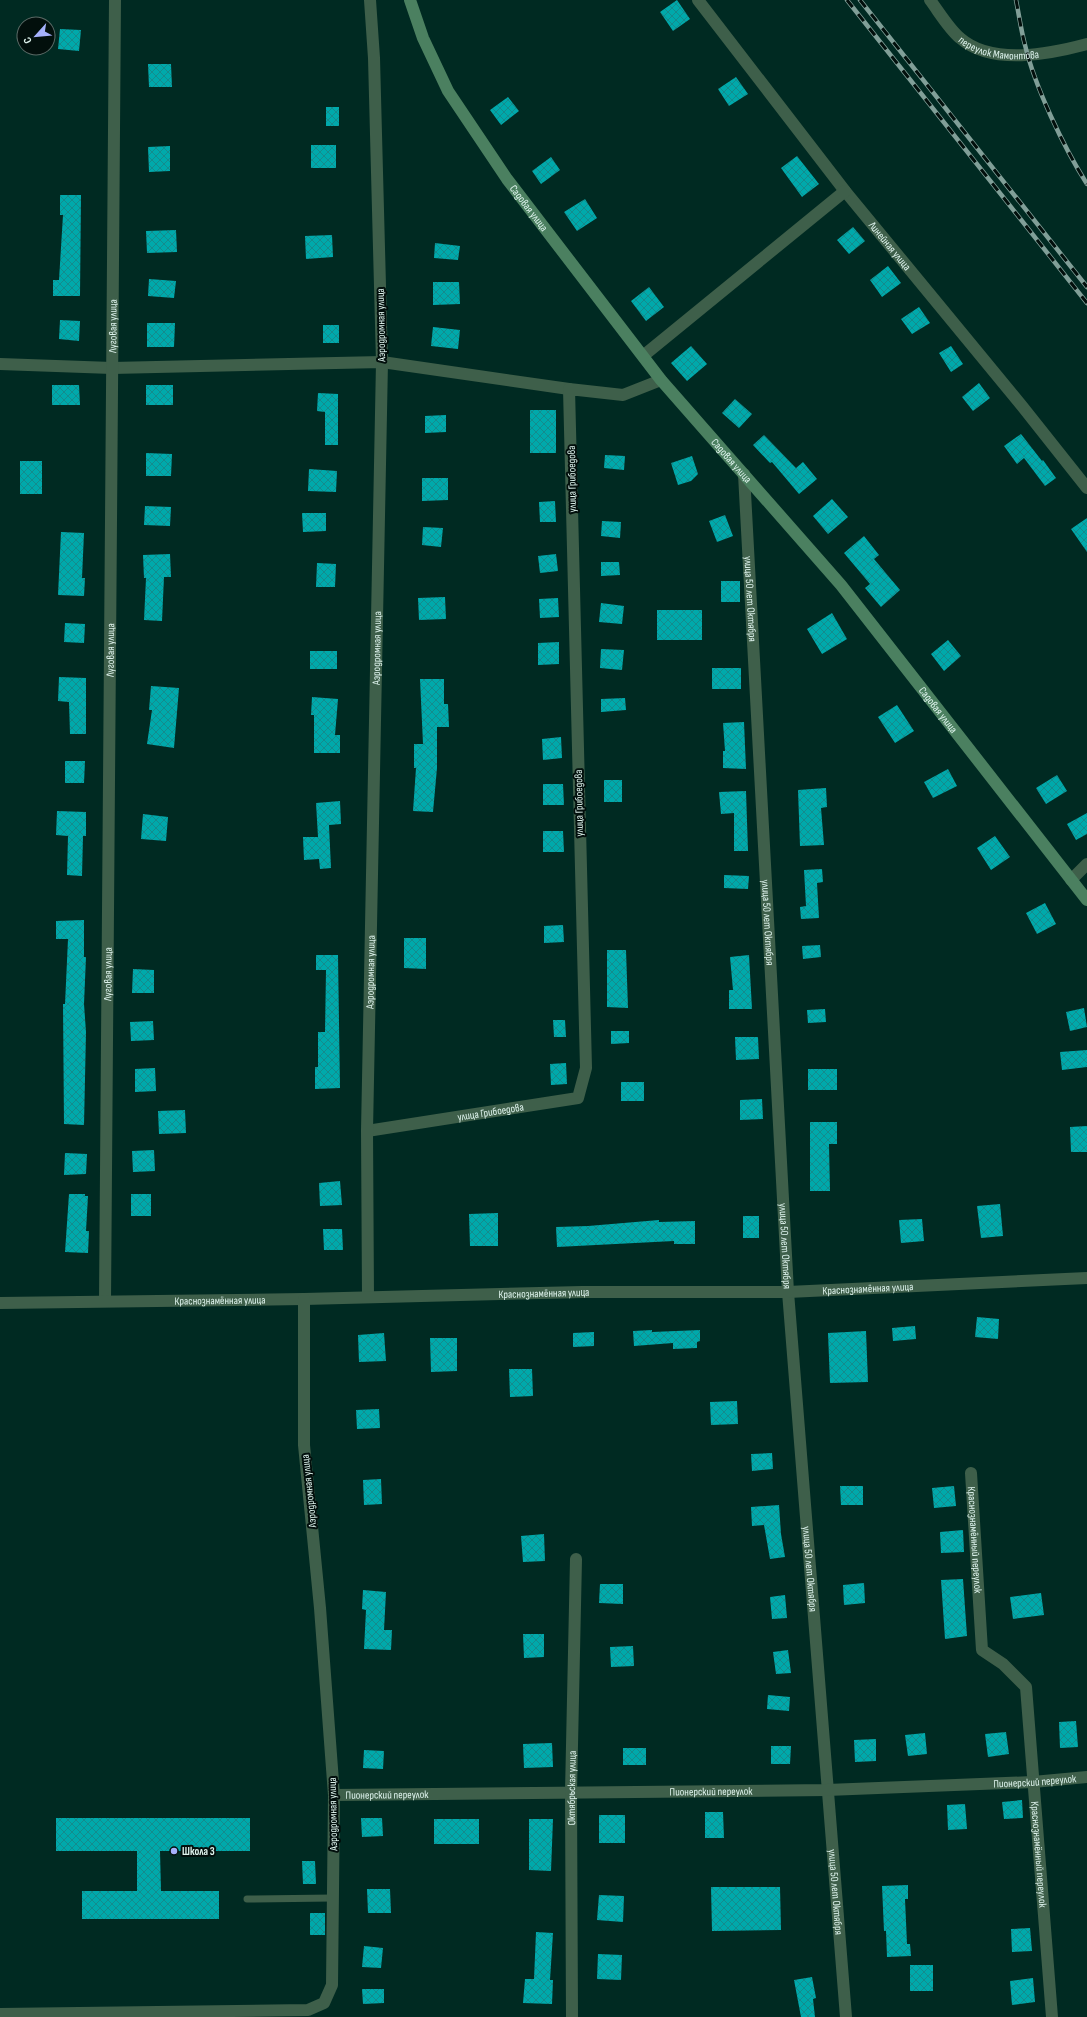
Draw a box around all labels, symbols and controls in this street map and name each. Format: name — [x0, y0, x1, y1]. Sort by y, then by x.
north arrow — [16, 16, 56, 56]
street label: переулок Мамонтова — [956, 33, 1040, 62]
text: С — [20, 35, 35, 46]
street label: Садовая улица — [507, 182, 551, 234]
street label: Линейная улица — [866, 218, 914, 273]
street label: Аэродромная улица — [374, 288, 388, 363]
street label: Луговая улица — [106, 299, 119, 354]
street label: Садовая улица — [709, 436, 755, 485]
street label: улица Грибоедова — [565, 445, 579, 513]
street label: улица 50 лет Октября — [742, 556, 760, 642]
street label: Аэродромная улица — [369, 611, 384, 686]
street label: Луговая улица — [103, 623, 117, 678]
street label: Садовая улица — [916, 684, 960, 735]
street label: улица Грибоедова — [572, 769, 586, 837]
street label: улица 50 лет Октября — [759, 879, 777, 966]
street label: Аэродромная улица — [363, 935, 377, 1010]
street label: Луговая улица — [101, 947, 114, 1002]
street label: улица Грибоедова — [456, 1100, 525, 1123]
street label: улица 50 лет Октября — [777, 1203, 794, 1289]
street label: Краснознамённая улица — [822, 1280, 914, 1297]
street label: Краснознамённая улица — [498, 1286, 589, 1301]
street label: Краснознамённая улица — [174, 1293, 266, 1307]
street label: Аэродромная улица — [299, 1454, 319, 1529]
street label: Краснознамённый переулок — [965, 1486, 985, 1594]
street label: улица 50 лет Октября — [800, 1526, 820, 1612]
street label: Октябрьская улица — [564, 1751, 578, 1825]
street label: Пионерский переулок — [993, 1771, 1078, 1790]
street label: Аэродромная улица — [326, 1777, 340, 1852]
street label: Пионерский переулок — [669, 1784, 753, 1798]
street label: Пионерский переулок — [345, 1788, 429, 1801]
street label: Краснознамённый переулок — [1029, 1801, 1050, 1909]
place label: Школа 3 — [182, 1845, 215, 1858]
marker: Школа 3 — [169, 1846, 179, 1856]
street label: улица 50 лет Октября — [826, 1849, 846, 1935]

